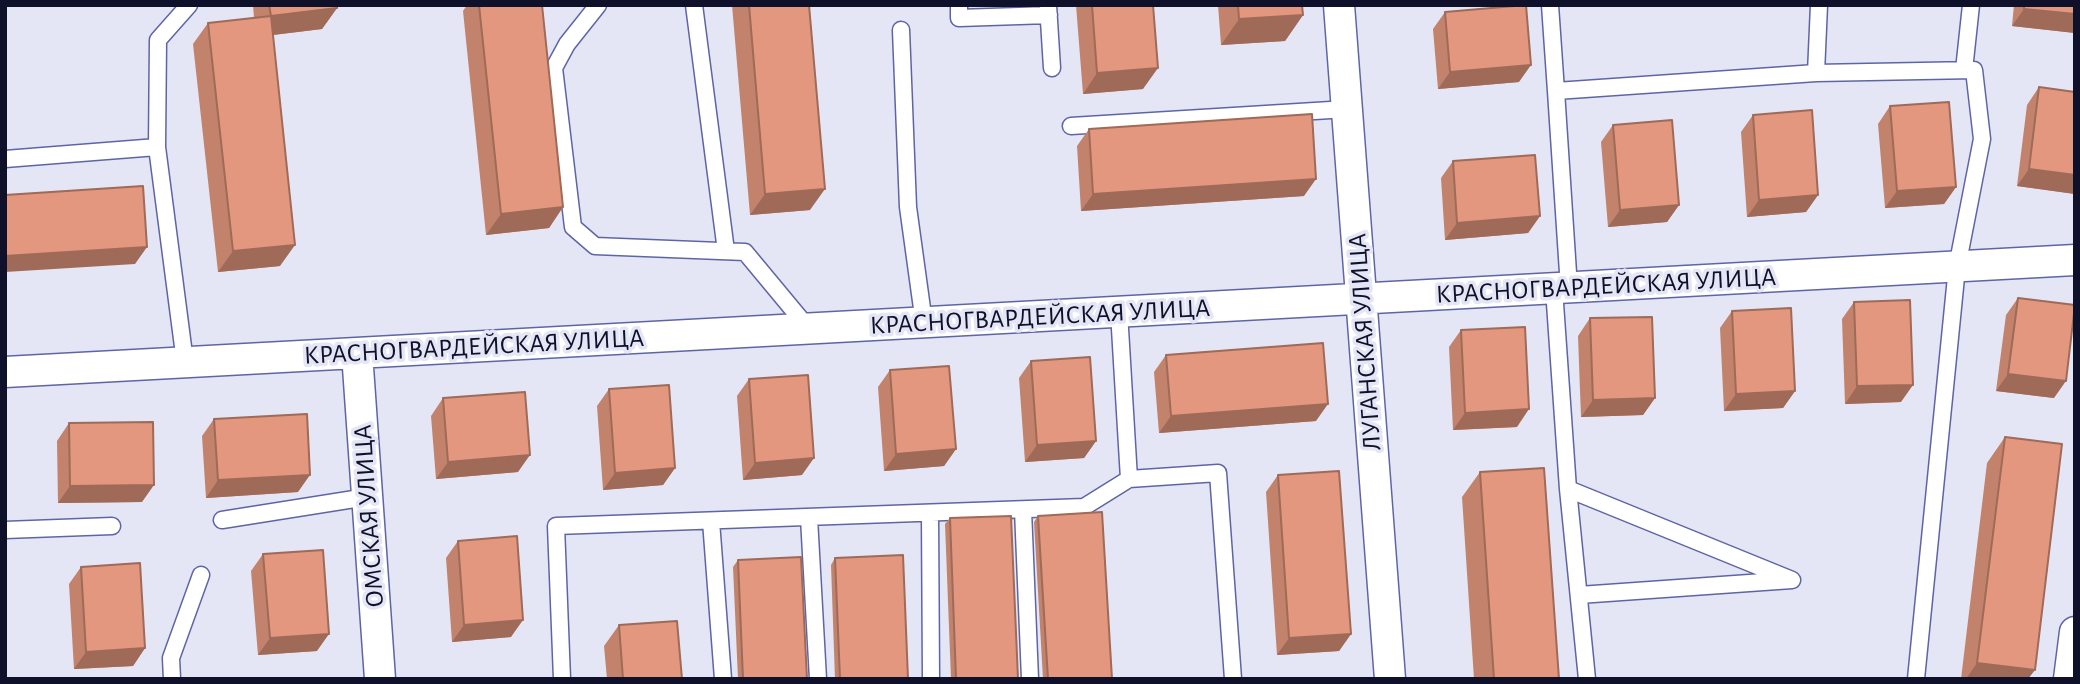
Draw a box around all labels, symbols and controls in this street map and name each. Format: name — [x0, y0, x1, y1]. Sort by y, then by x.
street label: ЛУГАНСКАЯ УЛИЦА — [1342, 232, 1388, 452]
street label: КРАСНОГВАРДЕЙСКАЯ УЛИЦА — [1435, 262, 1777, 310]
street label: КРАСНОГВАРДЕЙСКАЯ УЛИЦА — [869, 293, 1211, 341]
street label: КРАСНОГВАРДЕЙСКАЯ УЛИЦА — [303, 323, 645, 371]
street label: ОМСКАЯ УЛИЦА — [347, 423, 391, 609]

